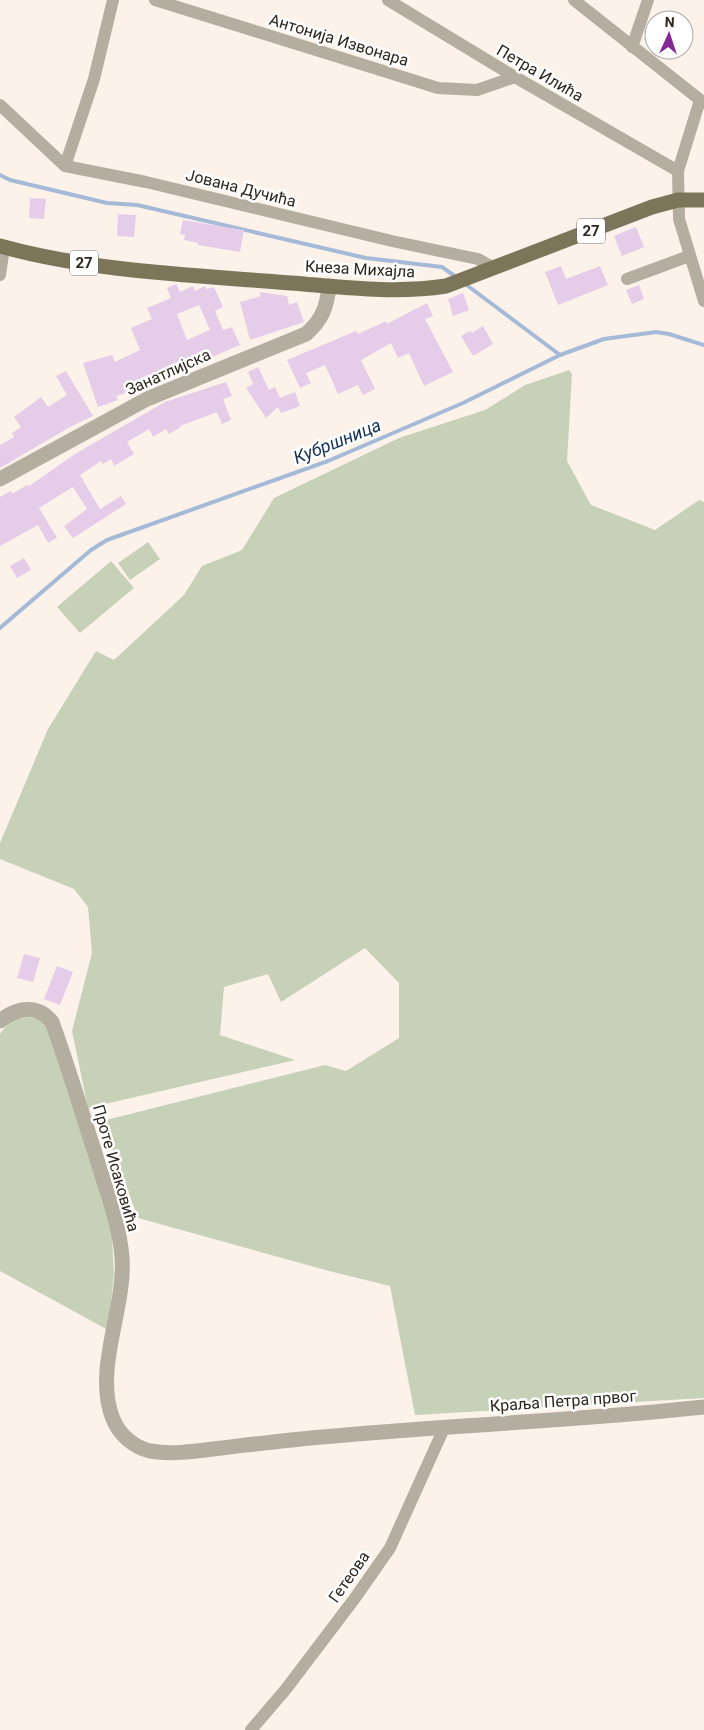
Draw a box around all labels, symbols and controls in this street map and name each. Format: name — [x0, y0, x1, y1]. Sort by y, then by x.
street label: Антонија Извонара — [267, 10, 411, 70]
north arrow — [644, 10, 694, 60]
text: N — [664, 14, 675, 30]
street label: Петра Илића — [493, 41, 587, 105]
street label: Јована Дучића — [184, 165, 298, 211]
road number: 27 — [577, 218, 605, 244]
road number: 27 — [70, 250, 98, 276]
street label: Кнеза Михајла — [304, 257, 416, 281]
street label: Занатлијска — [123, 345, 213, 399]
water label: Кубршница — [290, 414, 384, 468]
street label: Проте Исаковића — [89, 1102, 143, 1234]
street label: Краља Петра првог — [489, 1386, 637, 1416]
street label: Гетеова — [324, 1548, 374, 1606]

